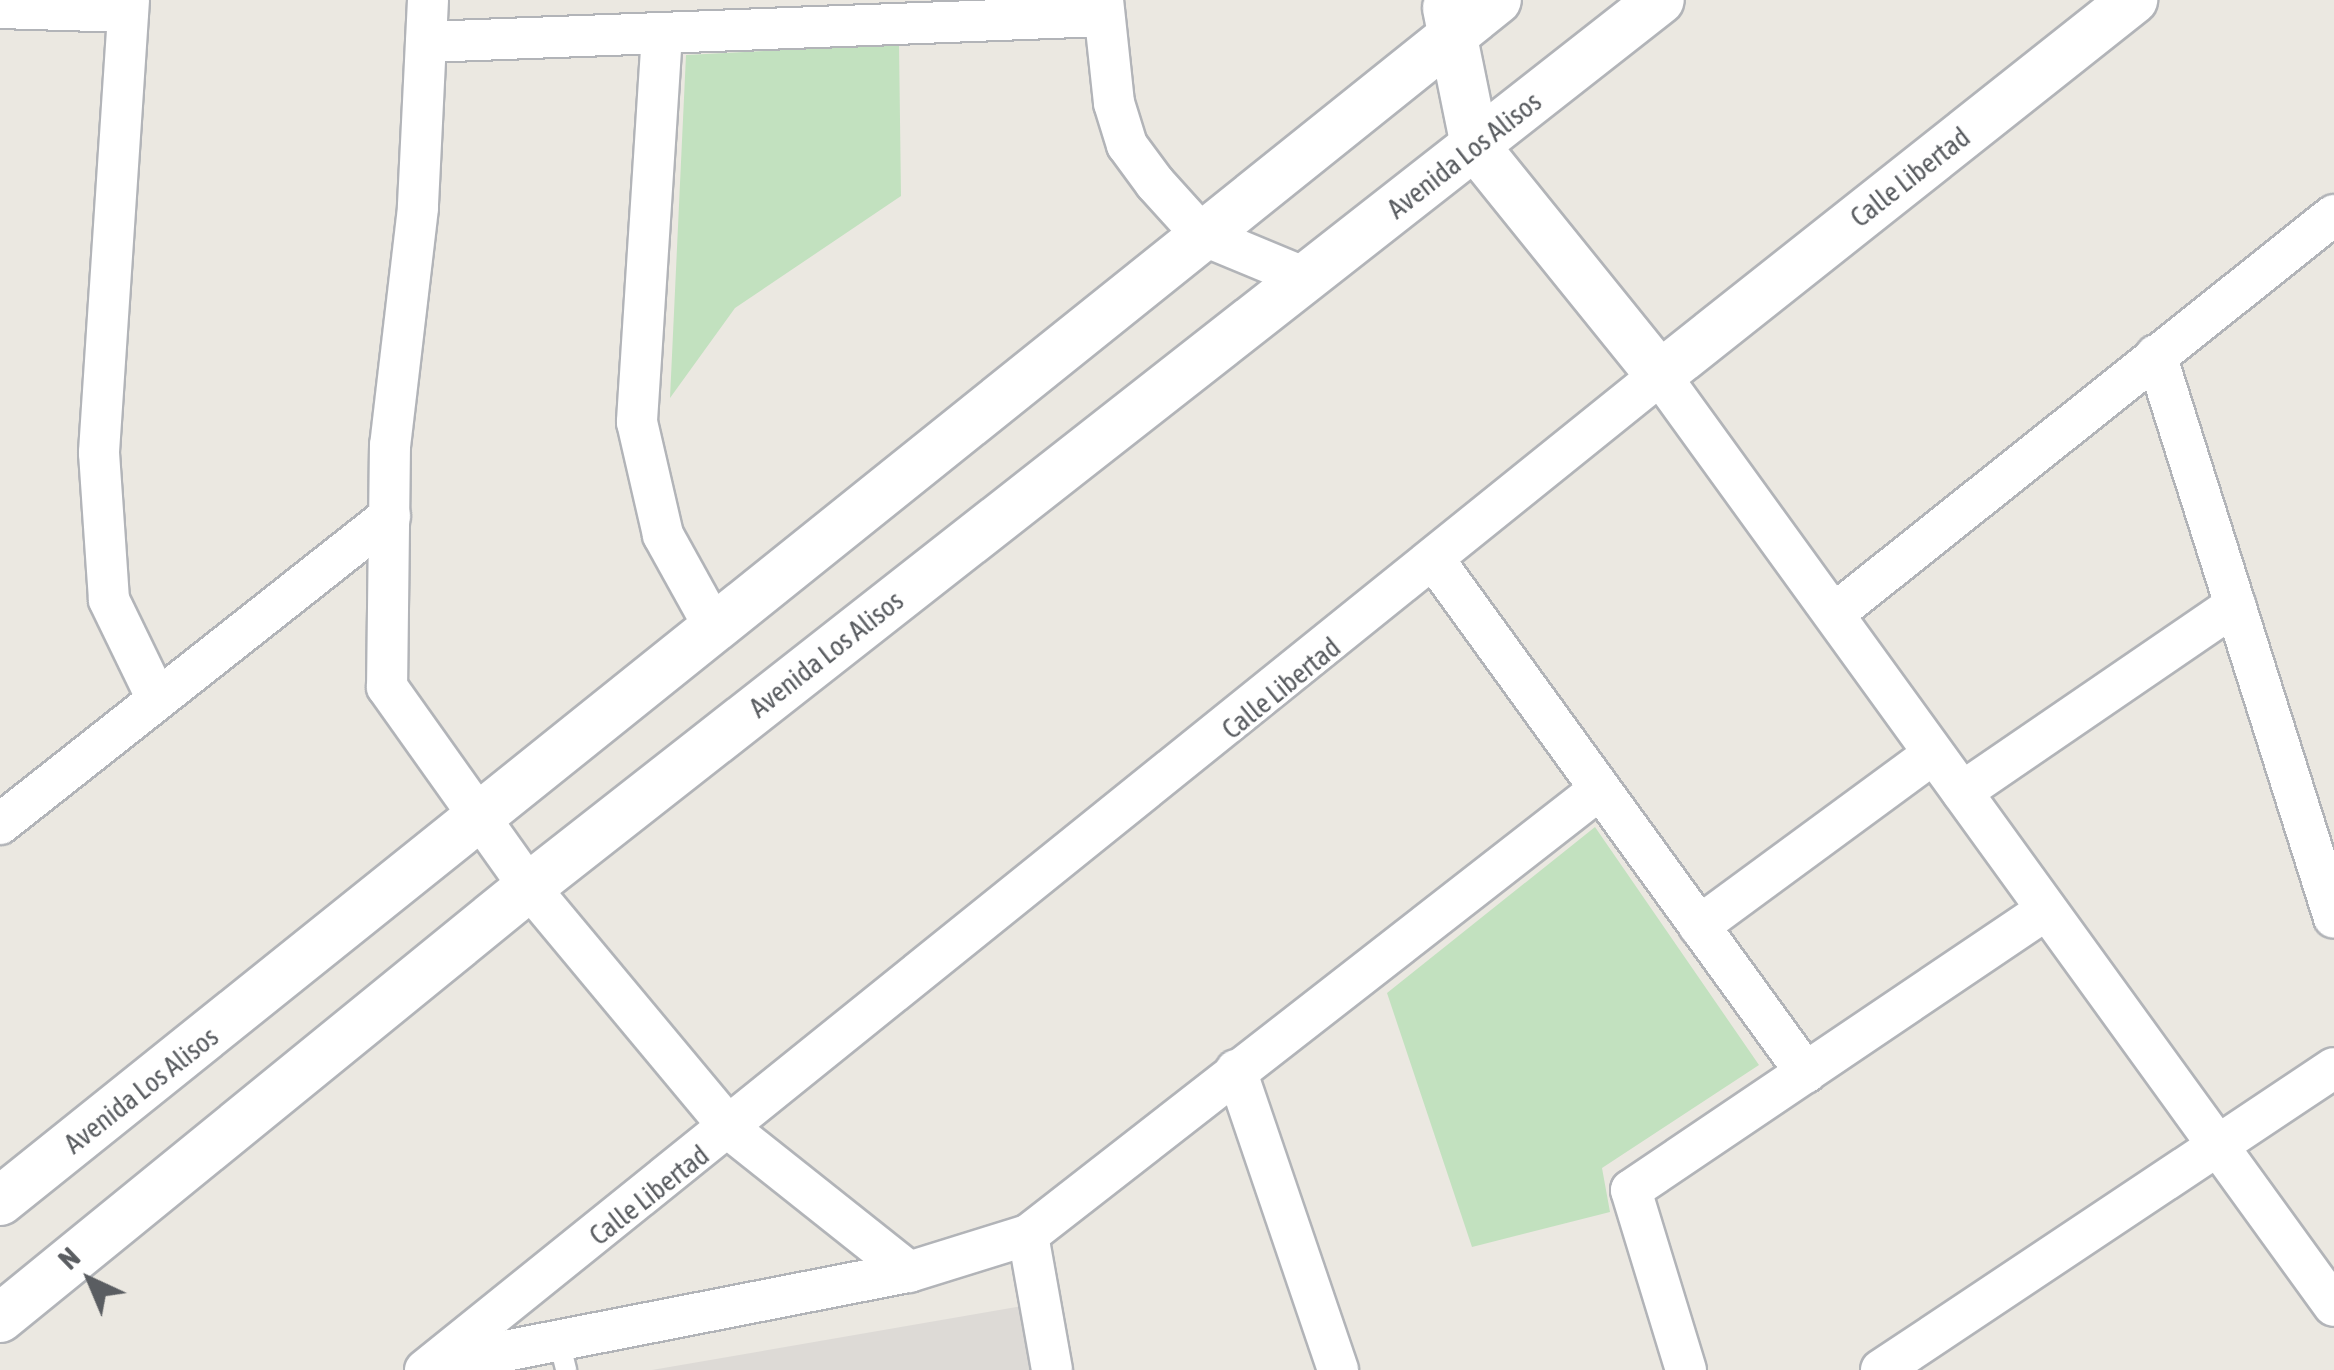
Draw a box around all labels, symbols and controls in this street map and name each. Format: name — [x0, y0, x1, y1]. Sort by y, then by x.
street label: Avenida Los Alisos — [1380, 84, 1548, 226]
street label: Calle Libertad — [1844, 120, 1976, 234]
street label: Avenida Los Alisos — [742, 583, 910, 725]
street label: Calle Libertad — [1215, 630, 1347, 746]
street label: Avenida Los Alisos — [57, 1019, 225, 1161]
street label: Calle Libertad — [583, 1138, 715, 1252]
north arrow — [40, 1230, 140, 1330]
text: N — [52, 1241, 86, 1276]

